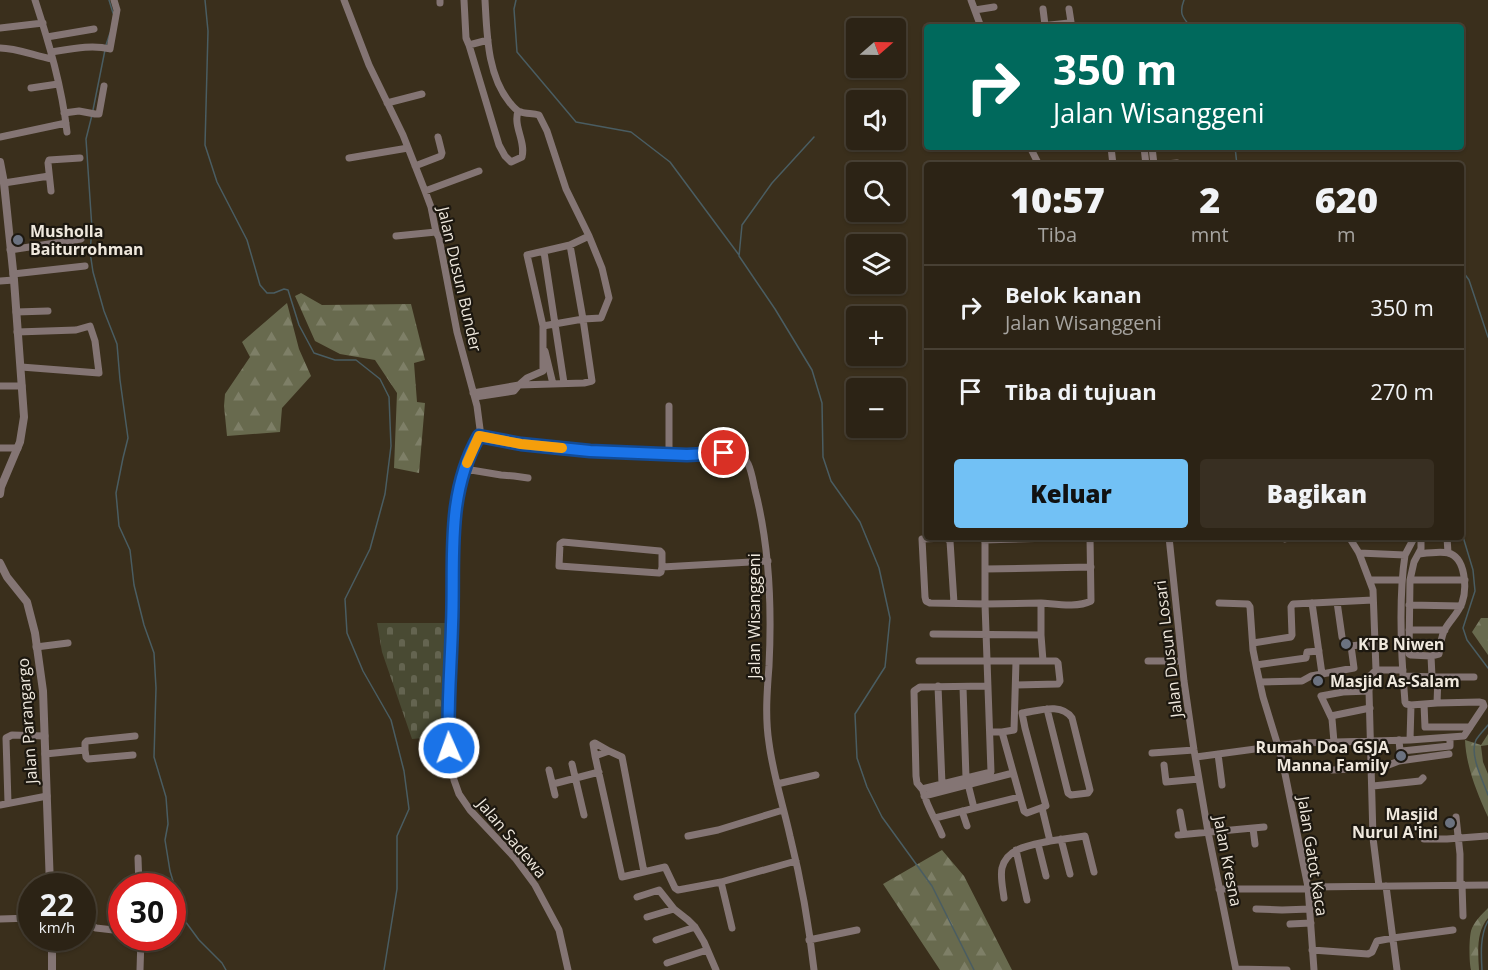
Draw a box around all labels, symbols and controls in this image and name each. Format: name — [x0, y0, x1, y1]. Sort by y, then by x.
north arrow — [846, 18, 906, 78]
map controls — [846, 18, 906, 438]
text: 350 m — [1053, 40, 1177, 97]
icon: right — [954, 48, 1032, 126]
button: sound — [846, 90, 906, 150]
text: Jalan Wisanggeni — [1053, 94, 1265, 131]
button: search — [846, 162, 906, 222]
text: 10:57 — [1010, 175, 1105, 224]
text: 2 — [1199, 175, 1220, 224]
text: 620 — [1315, 175, 1378, 224]
street label: Jalan Dusun Bunder — [432, 202, 487, 354]
place label: Musholla Baiturrohman — [30, 220, 144, 260]
text: Tiba — [1038, 221, 1077, 248]
text: mnt — [1191, 221, 1229, 248]
text: m — [1337, 221, 1356, 248]
marker: Musholla Baiturrohman — [11, 233, 25, 247]
button: layers — [846, 234, 906, 294]
text: Belok kanan — [1005, 279, 1142, 309]
icon: right — [954, 291, 987, 324]
text: 350 m — [1370, 292, 1434, 322]
button: + — [846, 306, 906, 366]
text: Jalan Wisanggeni — [1005, 309, 1162, 336]
icon: arrive — [954, 375, 987, 408]
text: Tiba di tujuan — [1005, 376, 1157, 406]
text: 270 m — [1370, 376, 1434, 406]
button: − — [846, 378, 906, 438]
pin — [698, 427, 749, 478]
icon: arrive — [707, 436, 740, 469]
button: Keluar — [954, 459, 1188, 528]
button: Bagikan — [1200, 459, 1434, 528]
street label: Jalan Wisanggeni — [743, 553, 765, 681]
street label: Jalan Dusun Losari — [1149, 579, 1188, 721]
place label: KTB Niwen — [1358, 633, 1444, 655]
marker: KTB Niwen — [1339, 637, 1353, 651]
street label: Jalan Parangargo — [12, 657, 43, 787]
place label: Masjid As-Salam — [1330, 670, 1460, 692]
marker: Masjid As-Salam — [1311, 674, 1325, 688]
position arrow — [417, 716, 481, 780]
place label: Rumah Doa GSJA Manna Family — [1256, 736, 1390, 776]
marker: Rumah Doa GSJA Manna Family — [1394, 749, 1408, 763]
street label: Jalan Sadewa — [471, 792, 552, 883]
street label: Jalan Gatot Kaca — [1292, 793, 1333, 917]
place label: Masjid Nurul A'ini — [1352, 803, 1438, 843]
street label: Jalan Kresna — [1208, 812, 1248, 908]
marker: Masjid Nurul A'ini — [1443, 816, 1457, 830]
speed limit sign: 30 — [108, 873, 186, 951]
text: 22 — [40, 884, 74, 925]
text: km/h — [39, 917, 75, 937]

